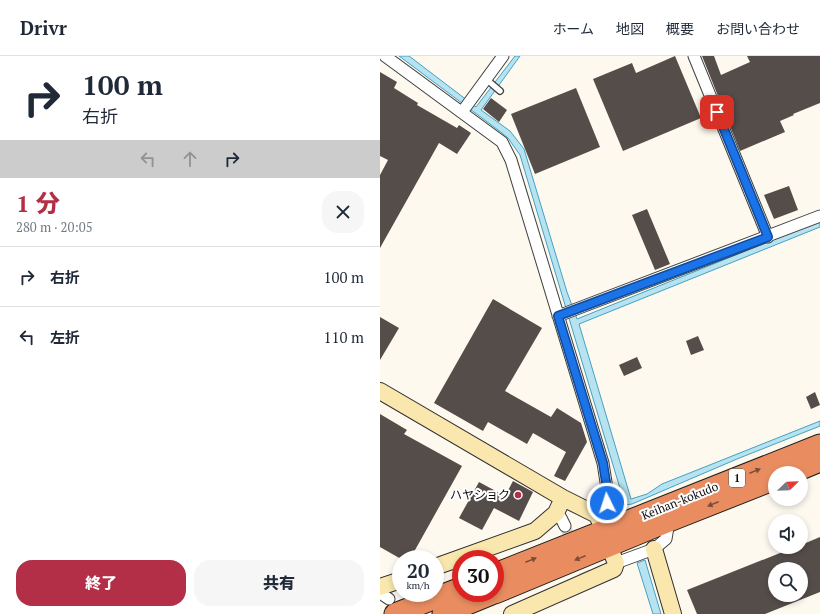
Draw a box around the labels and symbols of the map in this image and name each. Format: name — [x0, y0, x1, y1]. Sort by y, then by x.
pin — [700, 95, 734, 129]
north arrow — [768, 466, 808, 506]
one-way arrow — [750, 467, 762, 473]
road number: 1 — [729, 469, 745, 487]
street label: Keihan-kokudo — [639, 478, 721, 523]
position arrow — [586, 482, 628, 524]
place label: ハヤショク — [450, 487, 510, 502]
marker: ハヤショク — [513, 490, 523, 500]
one-way arrow — [706, 501, 718, 507]
speed limit sign: 30 — [452, 550, 504, 602]
one-way arrow — [574, 555, 585, 561]
one-way arrow — [526, 557, 537, 563]

